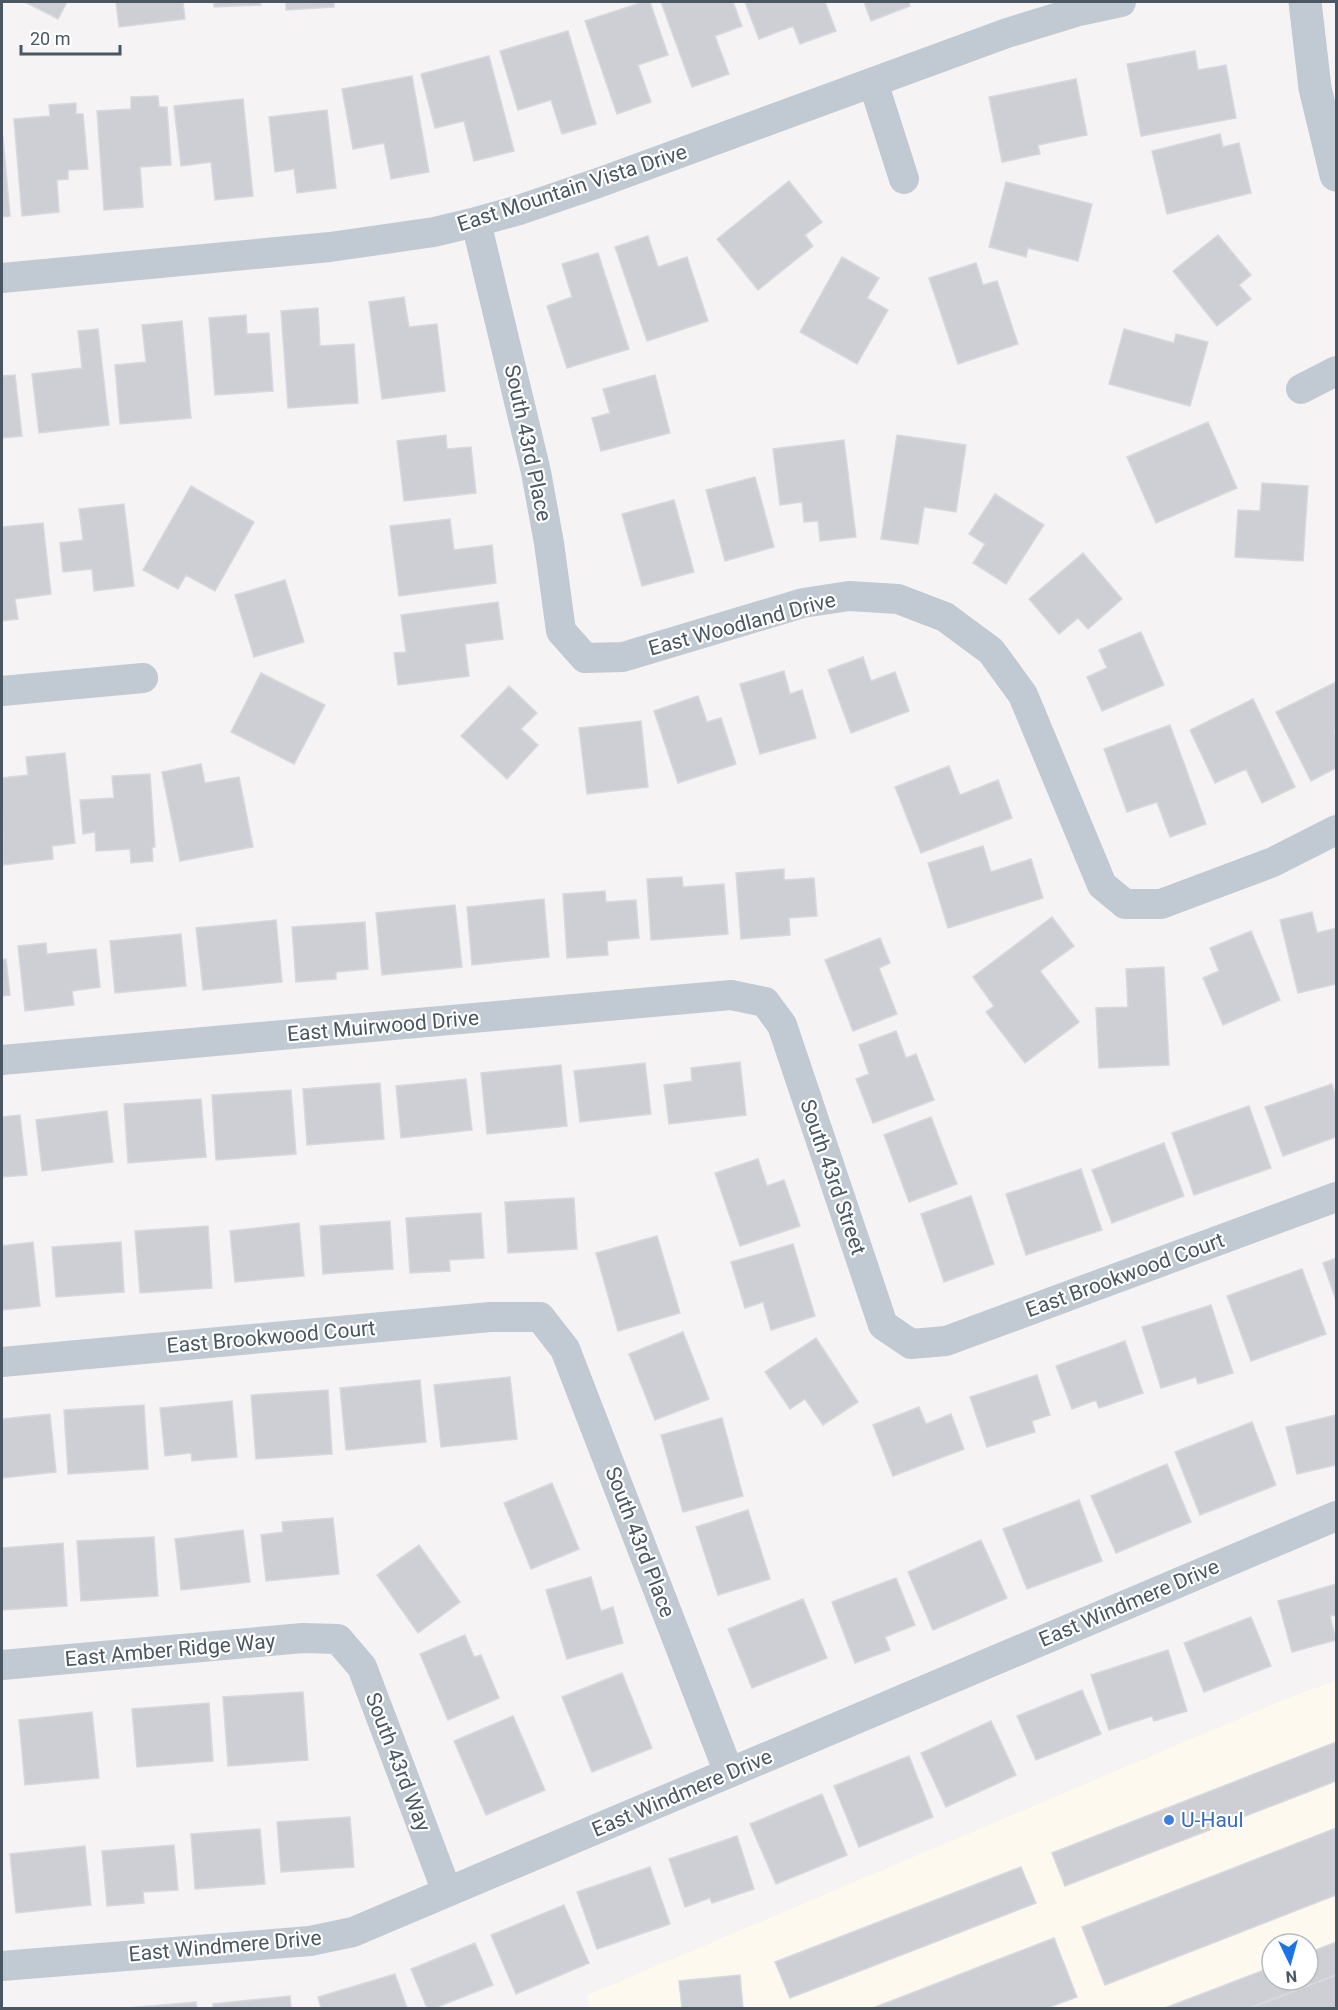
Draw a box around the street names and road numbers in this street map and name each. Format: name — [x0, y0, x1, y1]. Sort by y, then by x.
street label: East Mountain Vista Drive — [454, 140, 690, 236]
street label: South 43rd Place — [500, 363, 556, 523]
street label: East Woodland Drive — [646, 587, 838, 661]
street label: East Muirwood Drive — [286, 1006, 480, 1046]
street label: South 43rd Street — [795, 1096, 871, 1258]
street label: East Brookwood Court — [1023, 1228, 1228, 1322]
street label: East Brookwood Court — [166, 1316, 376, 1358]
street label: South 43rd Place — [600, 1463, 680, 1621]
street label: East Windmere Drive — [1035, 1554, 1223, 1652]
street label: East Amber Ridge Way — [64, 1629, 276, 1671]
street label: South 43rd Way — [361, 1689, 436, 1835]
street label: East Windmere Drive — [588, 1744, 776, 1842]
street label: East Windmere Drive — [128, 1926, 322, 1966]

